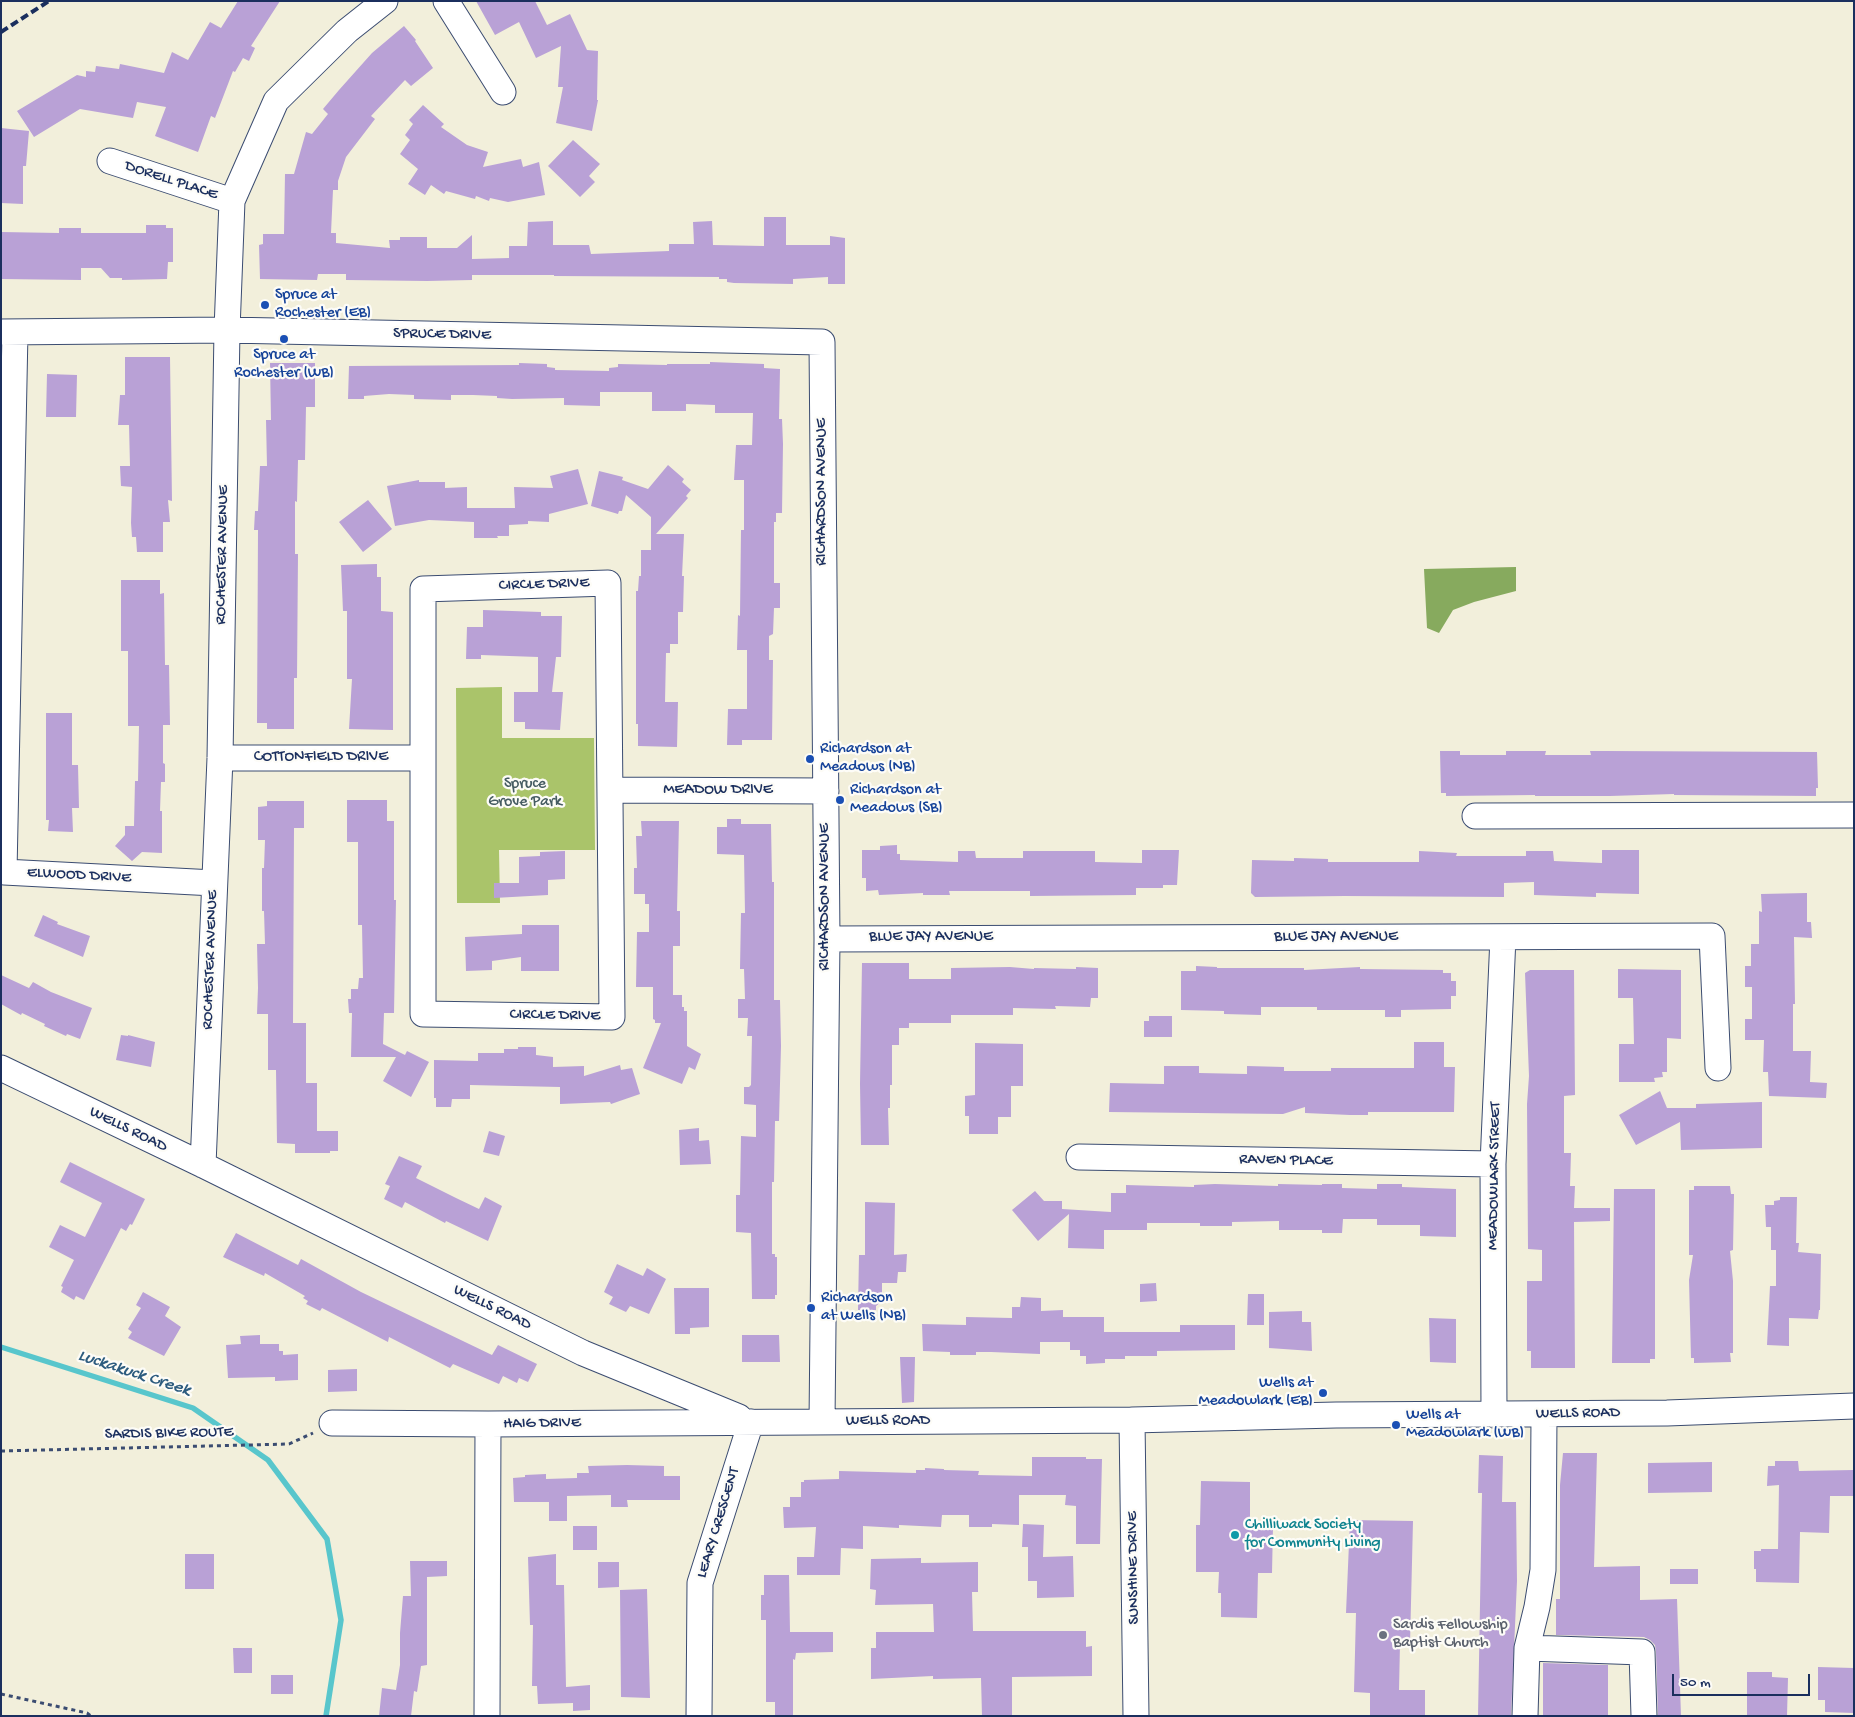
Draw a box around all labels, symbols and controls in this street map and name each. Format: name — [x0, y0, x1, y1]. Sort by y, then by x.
street label: DORELL PLACE — [122, 157, 220, 205]
place label: Spruce at Rochester (EB) — [275, 286, 371, 324]
marker: Spruce at Rochester (EB) — [259, 299, 271, 311]
street label: SPRUCE DRIVE — [393, 325, 491, 345]
marker: Spruce at Rochester (WB) — [278, 333, 290, 345]
place label: Spruce at Rochester (WB) — [234, 346, 334, 384]
street label: RICHARDSON AVENUE — [813, 418, 833, 566]
street label: ROCHESTER AVENUE — [212, 485, 234, 625]
street label: CIRCLE DRIVE — [498, 574, 590, 596]
place label: Richardson at Meadows (NB) — [820, 740, 916, 778]
street label: COTTONFIELD DRIVE — [254, 748, 388, 768]
marker: Richardson at Meadows (NB) — [804, 753, 816, 765]
park label: Spruce Grove Park — [488, 775, 562, 813]
street label: MEADOW DRIVE — [663, 781, 773, 801]
place label: Richardson at Meadows (SB) — [850, 781, 943, 819]
marker: Richardson at Meadows (SB) — [834, 794, 846, 806]
street label: RICHARDSON AVENUE — [816, 823, 836, 971]
street label: ELWOOD DRIVE — [26, 864, 132, 888]
street label: ROCHESTER AVENUE — [199, 890, 223, 1030]
street label: BLUE JAY AVENUE — [869, 928, 993, 948]
street label: BLUE JAY AVENUE — [1274, 928, 1398, 948]
street label: CIRCLE DRIVE — [509, 1006, 601, 1026]
street label: MEADOWLARK STREET — [1484, 1102, 1506, 1250]
street label: WELLS ROAD — [86, 1103, 170, 1157]
street label: RAVEN PLACE — [1239, 1151, 1333, 1171]
street label: WELLS ROAD — [450, 1281, 534, 1335]
place label: Richardson at Wells (NB) — [821, 1289, 906, 1327]
marker: Richardson at Wells (NB) — [805, 1302, 817, 1314]
water label: Luckakuck Creek — [75, 1346, 193, 1402]
place label: Wells at Meadowlark (EB) — [1198, 1374, 1313, 1412]
marker: Wells at Meadowlark (EB) — [1317, 1387, 1329, 1399]
street label: WELLS ROAD — [1536, 1404, 1620, 1424]
place label: Wells at Meadowlark (WB) — [1406, 1406, 1524, 1444]
street label: WELLS ROAD — [846, 1412, 930, 1432]
street label: HAIG DRIVE — [503, 1414, 581, 1434]
marker: Wells at Meadowlark (WB) — [1390, 1419, 1402, 1431]
street label: SARDIS BIKE ROUTE — [104, 1423, 234, 1445]
street label: LEARY CRESCENT — [693, 1465, 745, 1581]
street label: SUNSHINE DRIVE — [1123, 1511, 1145, 1625]
place label: Chilliwack Society for Community Living — [1245, 1516, 1381, 1554]
marker: Chilliwack Society for Community Living — [1229, 1529, 1241, 1541]
place label: Sardis Fellowship Baptist Church — [1393, 1616, 1508, 1654]
marker: Sardis Fellowship Baptist Church — [1377, 1629, 1389, 1641]
scale bar — [1675, 1664, 1812, 1696]
text: 50 m — [1680, 1674, 1711, 1692]

